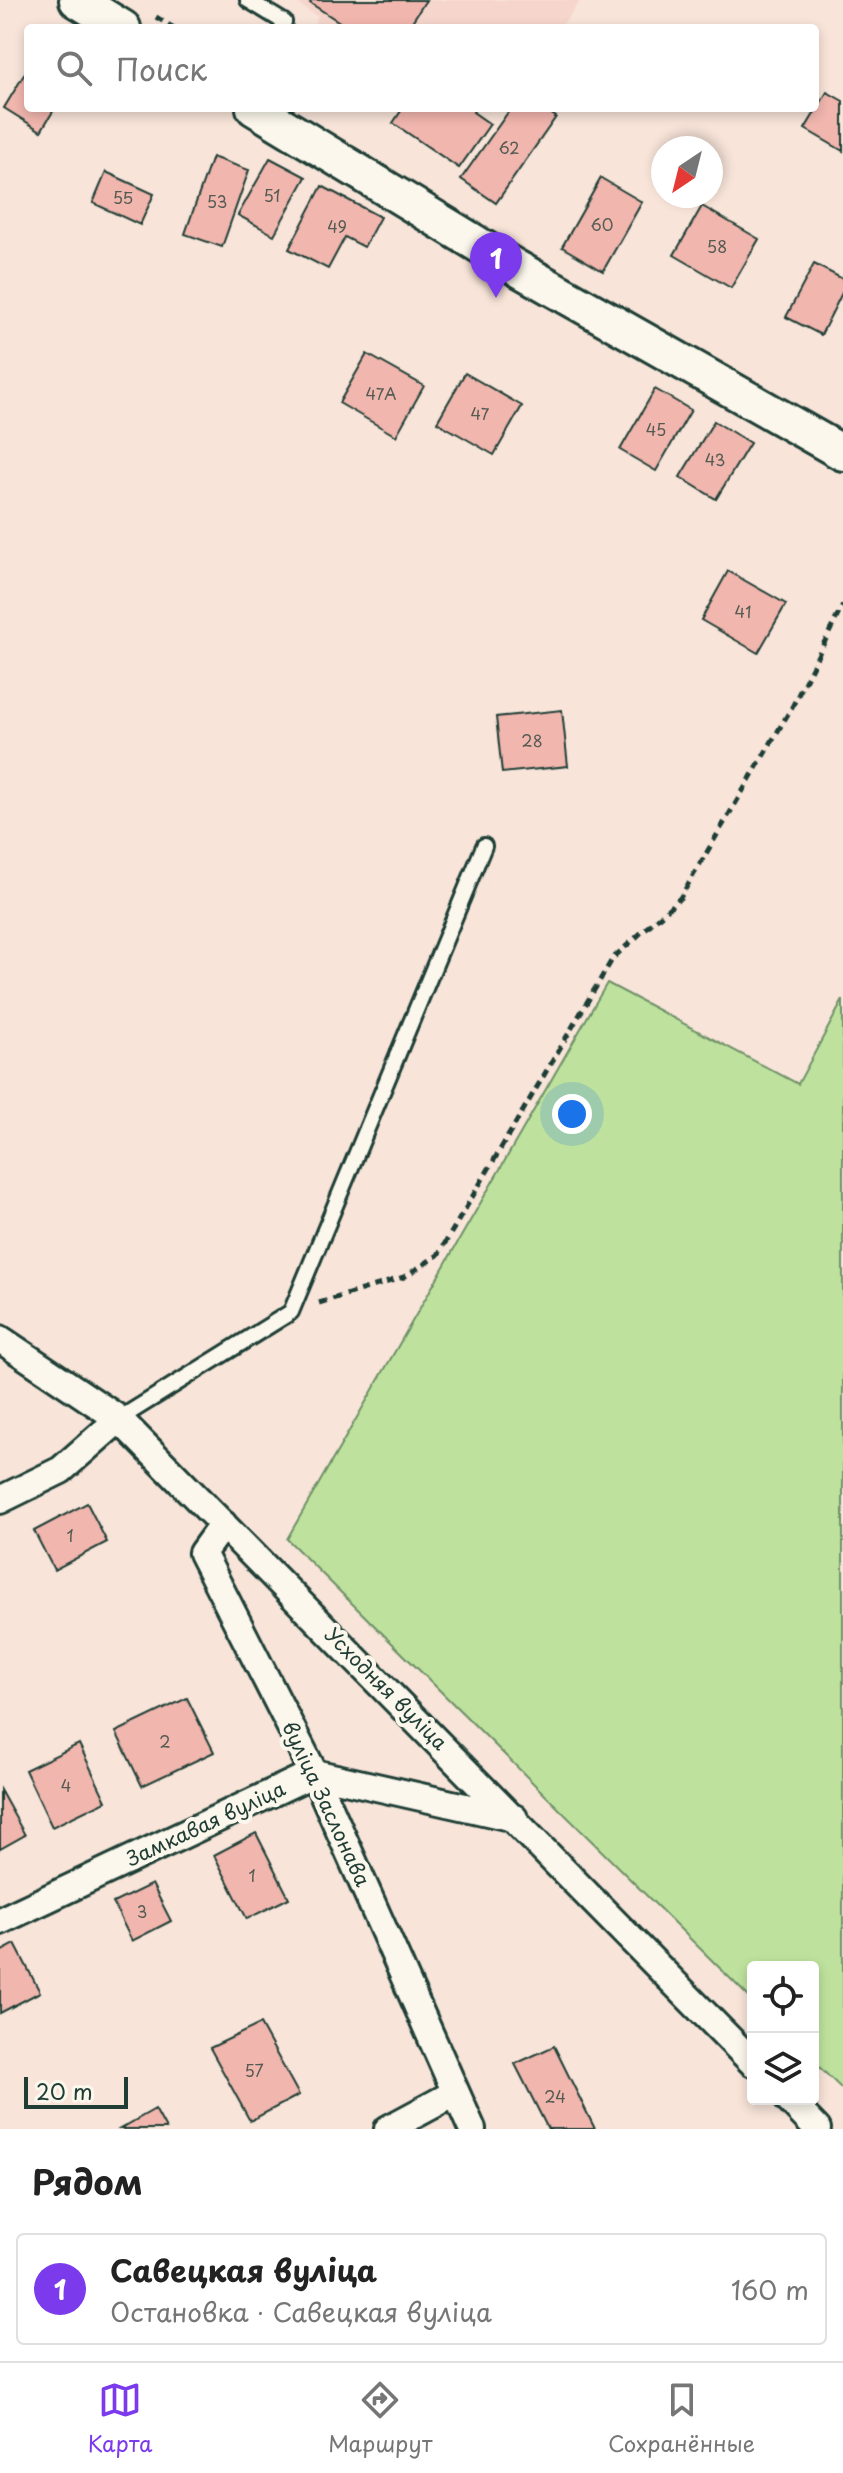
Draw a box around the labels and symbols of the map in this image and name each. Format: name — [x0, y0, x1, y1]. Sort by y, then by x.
house number: 62 — [498, 135, 520, 159]
north arrow — [651, 136, 723, 208]
house number: 51 — [263, 183, 281, 207]
house number: 55 — [113, 185, 133, 209]
house number: 53 — [207, 189, 227, 213]
house number: 60 — [591, 212, 613, 236]
house number: 49 — [327, 214, 347, 238]
pin: 1 — [470, 232, 522, 298]
house number: 58 — [707, 234, 727, 258]
house number: 47А — [365, 381, 397, 405]
house number: 47 — [471, 401, 490, 425]
house number: 45 — [646, 417, 666, 441]
house number: 43 — [705, 447, 725, 471]
house number: 41 — [735, 599, 751, 623]
house number: 28 — [521, 728, 543, 752]
your location — [552, 1094, 592, 1134]
house number: 1 — [66, 1523, 74, 1547]
street label: Усходняя вуліца — [318, 1620, 456, 1757]
street label: вуліца Заслонава — [275, 1716, 379, 1891]
house number: 2 — [159, 1729, 171, 1753]
house number: 4 — [61, 1773, 71, 1797]
street label: Замкавая вуліца — [120, 1773, 291, 1874]
house number: 1 — [248, 1863, 256, 1887]
house number: 3 — [137, 1899, 147, 1923]
house number: 57 — [244, 2058, 264, 2082]
scale bar — [24, 2073, 128, 2109]
house number: 24 — [544, 2084, 566, 2108]

